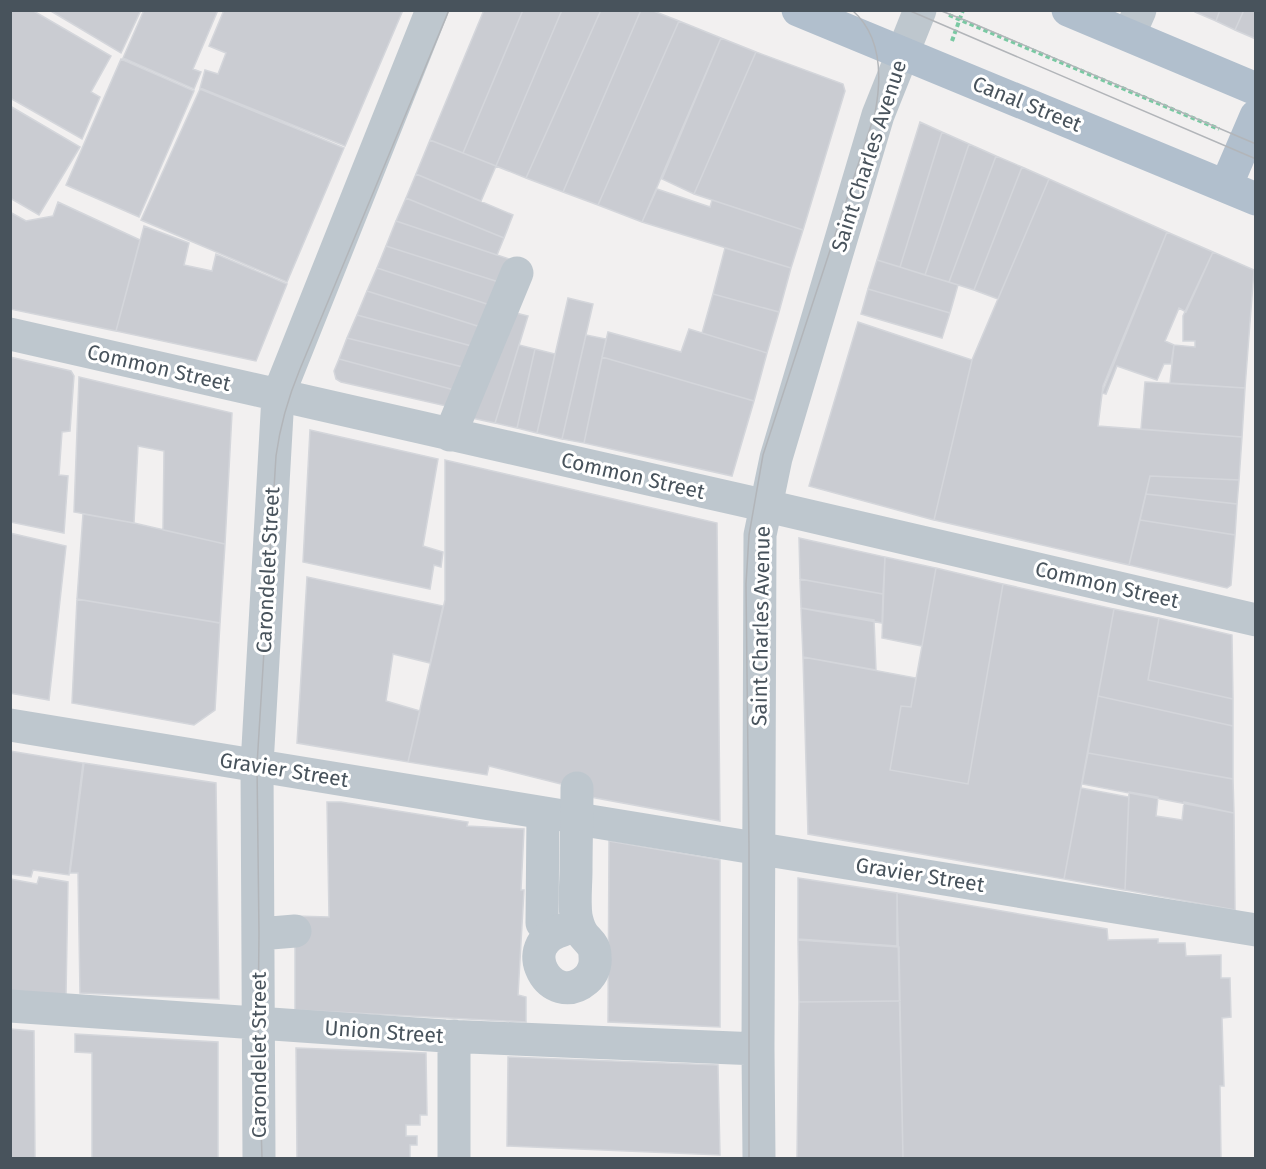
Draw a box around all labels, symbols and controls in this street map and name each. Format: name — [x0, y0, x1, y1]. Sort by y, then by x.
street label: Saint Charles Avenue — [826, 57, 912, 255]
street label: Canal Street — [969, 70, 1086, 138]
street label: Common Street — [85, 339, 234, 397]
street label: Common Street — [559, 447, 708, 505]
street label: Carondelet Street — [251, 486, 285, 654]
street label: Saint Charles Avenue — [746, 526, 776, 726]
street label: Common Street — [1033, 556, 1182, 614]
street label: Gravier Street — [218, 747, 351, 793]
street label: Gravier Street — [854, 852, 987, 898]
street label: Carondelet Street — [246, 971, 272, 1138]
street label: Union Street — [324, 1015, 445, 1049]

